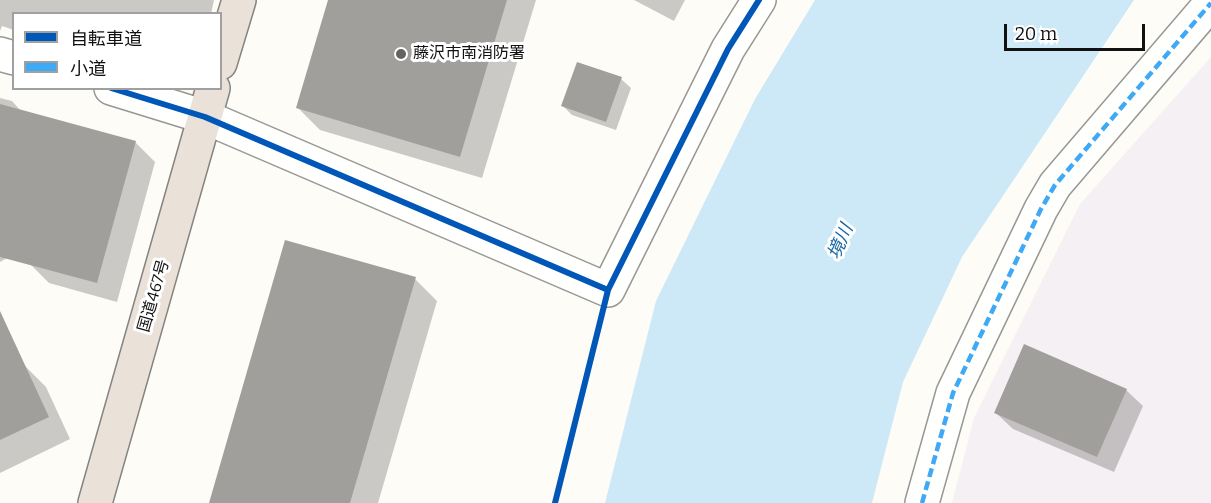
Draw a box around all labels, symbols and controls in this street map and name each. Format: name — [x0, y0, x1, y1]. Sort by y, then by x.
legend — [12, 12, 222, 90]
scale bar — [1007, 12, 1148, 50]
text: 20 m — [1015, 23, 1057, 45]
text: 自転車道 — [70, 28, 142, 50]
place label: 藤沢市南消防署 — [413, 44, 525, 64]
marker: 藤沢市南消防署 — [394, 47, 408, 61]
text: 小道 — [70, 58, 106, 80]
water label: 境川 — [824, 221, 858, 263]
street label: 国道467号 — [135, 258, 173, 334]

